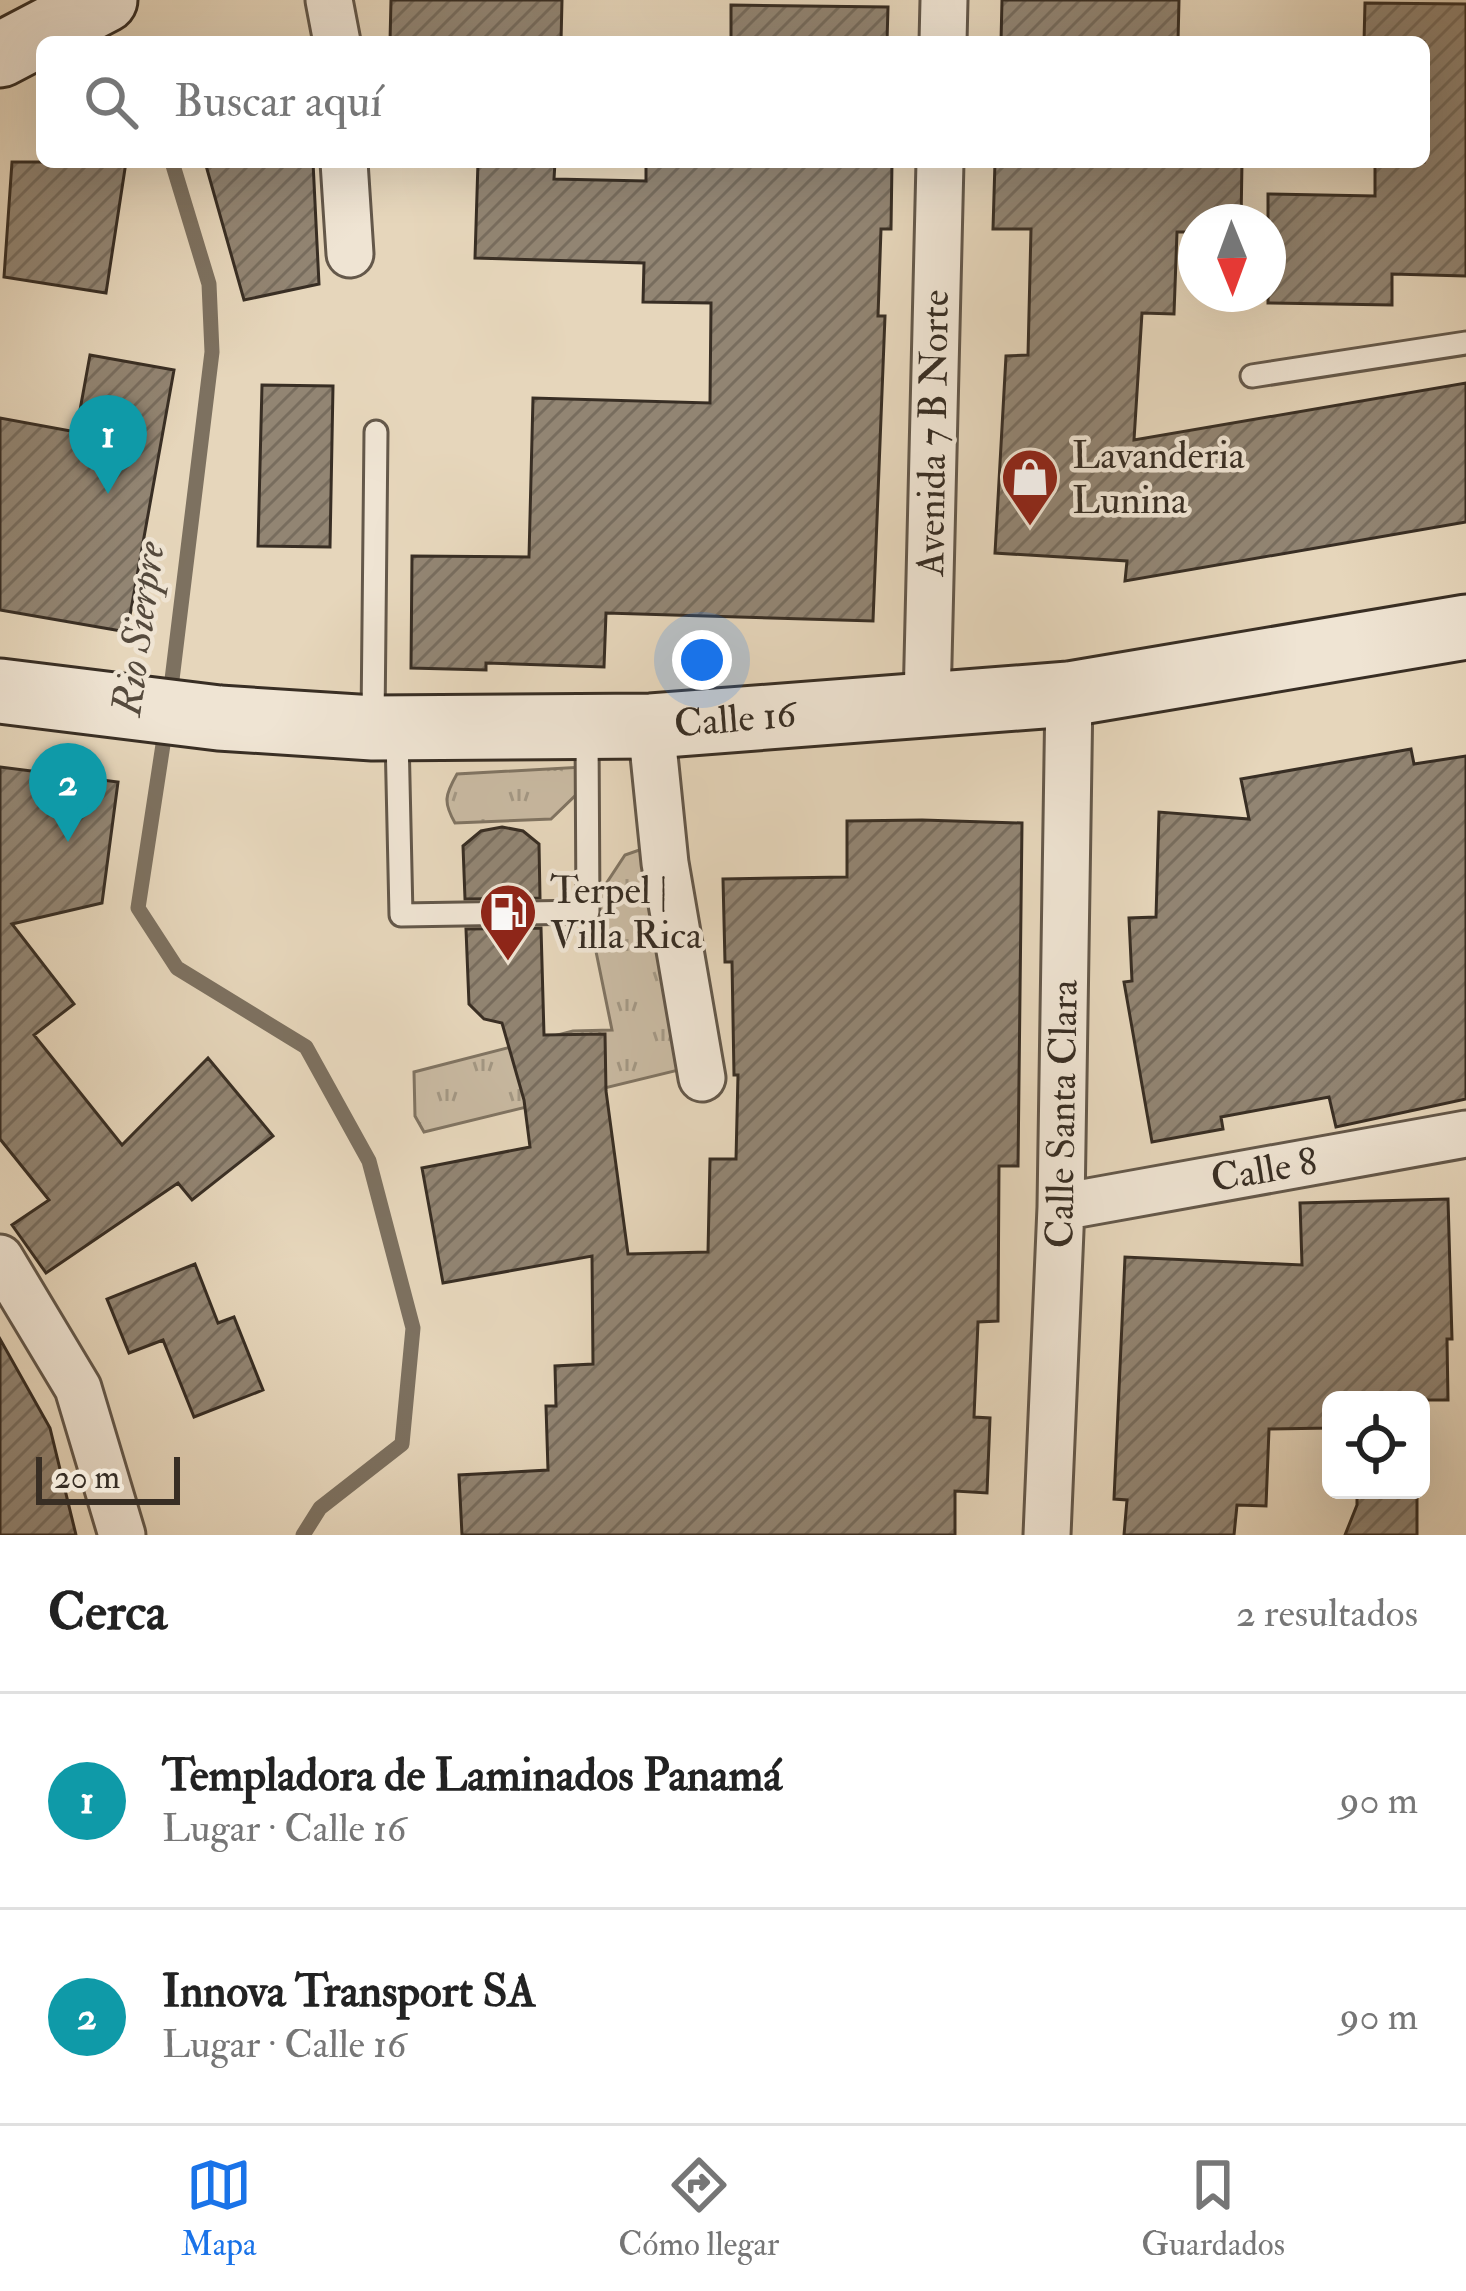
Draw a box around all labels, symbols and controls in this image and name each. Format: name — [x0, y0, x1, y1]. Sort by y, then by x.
search box — [36, 36, 1430, 168]
icon: search — [78, 69, 144, 135]
text: Buscar aquí — [174, 74, 382, 130]
north arrow — [1178, 204, 1286, 312]
street label: Avenida 7 B Norte — [906, 289, 960, 578]
pin: 1 — [69, 395, 147, 494]
place label: Lavanderia Lunina — [1072, 431, 1246, 525]
shop icon: Lavanderia Lunina — [999, 446, 1061, 528]
water label: Rio Sierpre — [101, 538, 177, 720]
your location — [672, 630, 732, 690]
street label: Calle 16 — [672, 689, 800, 749]
pin: 2 — [29, 743, 107, 842]
place label: Terpel | Villa Rica — [550, 866, 703, 960]
fuel station icon: Terpel | Villa Rica — [477, 881, 539, 963]
street label: Calle Santa Clara — [1035, 978, 1089, 1249]
street label: Calle 8 — [1207, 1137, 1321, 1203]
map controls — [1322, 1391, 1430, 1499]
button: locate — [1322, 1391, 1430, 1499]
scale bar — [36, 1451, 180, 1504]
text: 20 m — [54, 1457, 120, 1498]
text: Cerca — [48, 1581, 167, 1645]
text: 2 resultados — [1236, 1589, 1418, 1638]
text: Templadora de Laminados Panamá — [162, 1748, 782, 1804]
text: 1 — [80, 1776, 94, 1825]
text: 90 m — [1340, 1776, 1418, 1825]
text: Lugar · Calle 16 — [162, 1804, 406, 1853]
text: Innova Transport SA — [162, 1964, 536, 2020]
text: 2 — [77, 1992, 97, 2041]
text: 90 m — [1340, 1992, 1418, 2041]
text: Lugar · Calle 16 — [162, 2020, 406, 2069]
tab: Mapa — [181, 2152, 256, 2265]
tab: Cómo llegar — [618, 2152, 779, 2265]
tab: Guardados — [1141, 2152, 1285, 2265]

